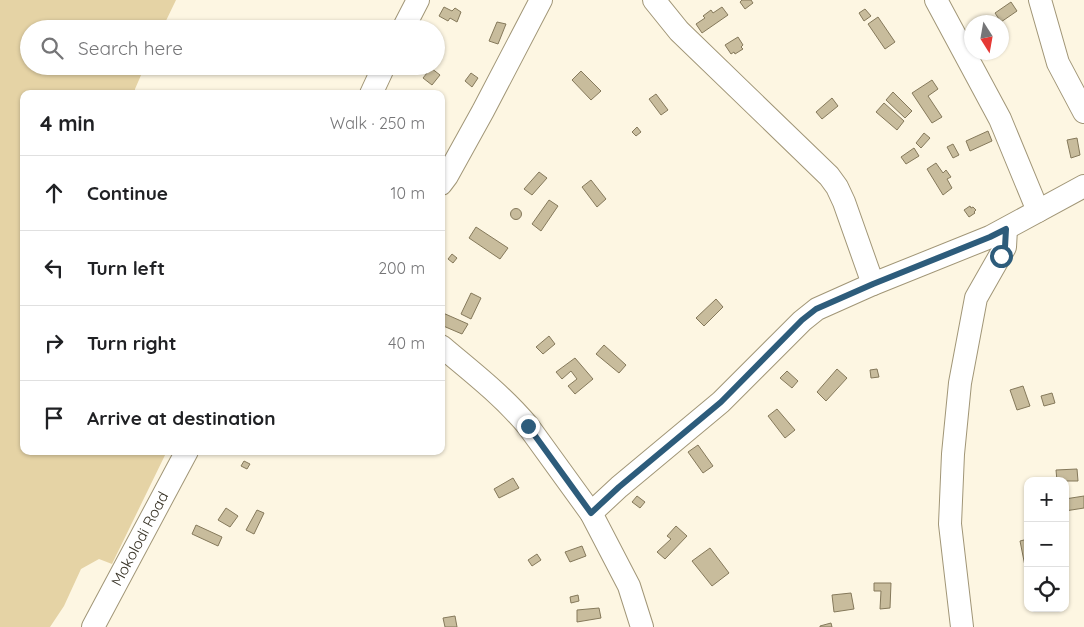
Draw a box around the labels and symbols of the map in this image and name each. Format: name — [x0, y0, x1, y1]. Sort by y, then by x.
north arrow — [964, 15, 1009, 60]
route start — [990, 245, 1013, 268]
route end — [517, 415, 540, 438]
street label: Mokolodi Road — [107, 488, 172, 589]

